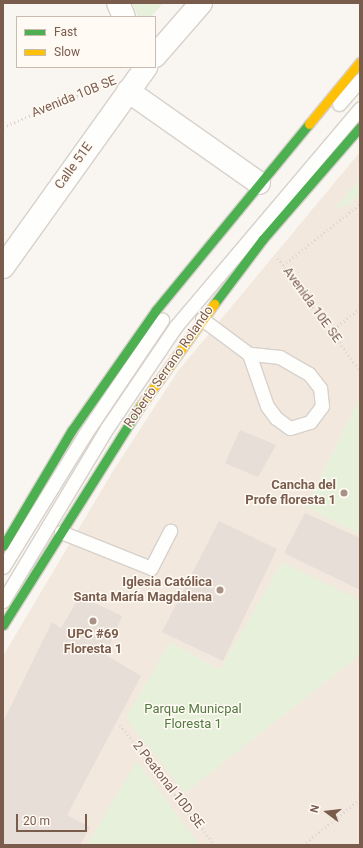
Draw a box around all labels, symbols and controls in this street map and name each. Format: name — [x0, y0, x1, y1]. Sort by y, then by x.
legend — [16, 16, 156, 68]
text: Fast — [54, 25, 77, 39]
text: Slow — [54, 45, 80, 59]
street label: Avenida 10B SE — [29, 73, 119, 121]
street label: Calle 51E — [52, 140, 96, 192]
street label: Avenida 10E SE — [279, 264, 345, 346]
street label: Roberto Serrano Rolando — [121, 303, 217, 431]
place label: Cancha del Profe floresta 1 — [245, 478, 336, 509]
marker: Cancha del Profe floresta 1 — [339, 488, 349, 498]
place label: Iglesia Católica Santa María Magdalena — [74, 575, 212, 606]
marker: Iglesia Católica Santa María Magdalena — [215, 585, 225, 595]
marker: UPC #69 Floresta 1 — [88, 616, 98, 626]
place label: UPC #69 Floresta 1 — [64, 627, 122, 658]
park label: Parque Municpal Floresta 1 — [144, 702, 242, 733]
street label: 2 Peatonal 10D SE — [129, 738, 207, 832]
north arrow — [307, 792, 347, 832]
text: N — [308, 803, 322, 814]
scale bar — [18, 806, 89, 832]
text: 20 m — [23, 814, 50, 828]

